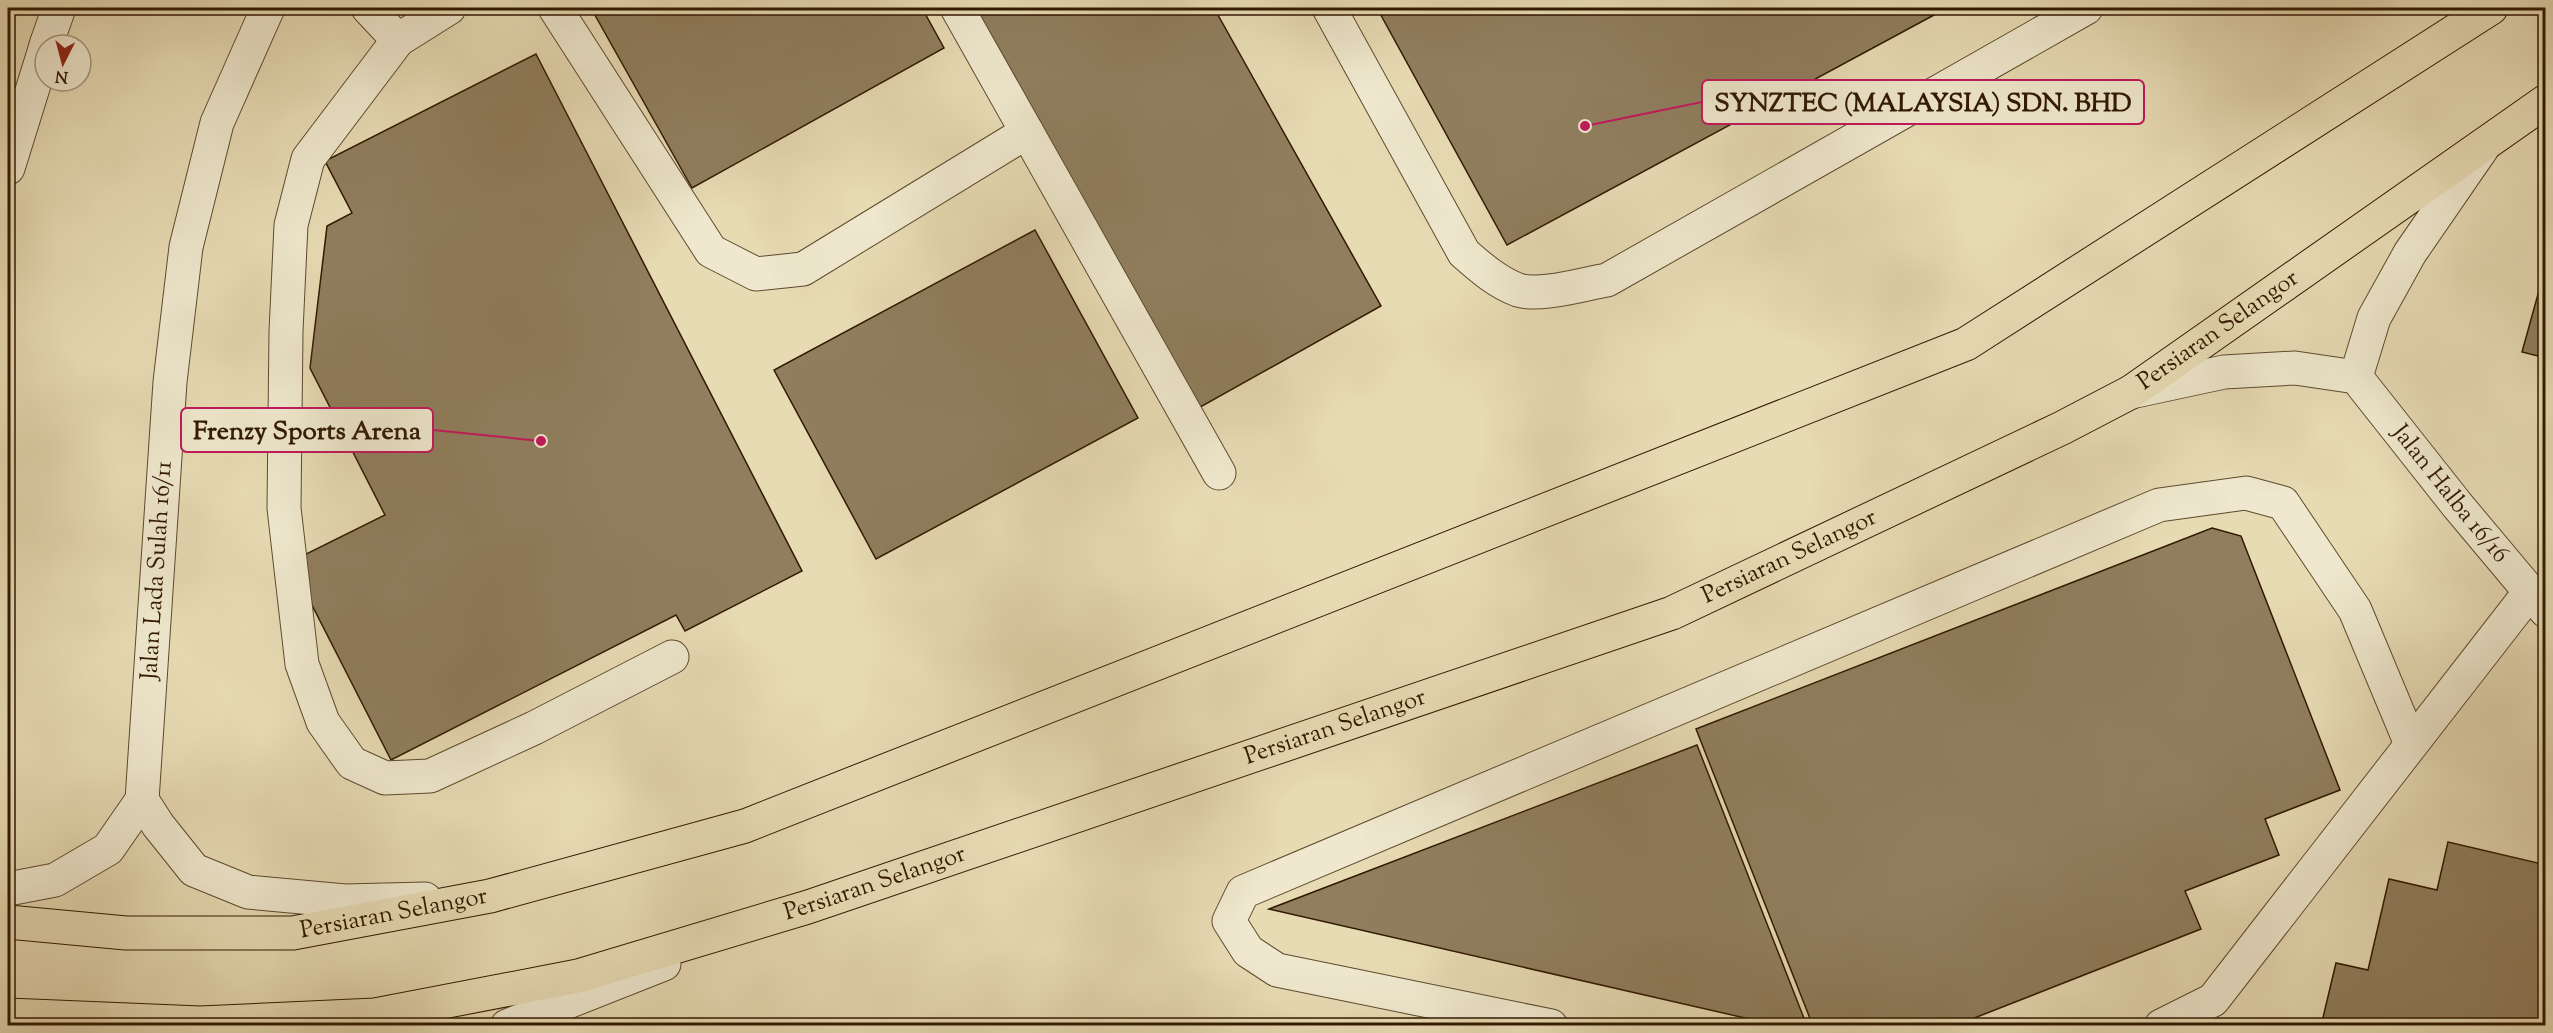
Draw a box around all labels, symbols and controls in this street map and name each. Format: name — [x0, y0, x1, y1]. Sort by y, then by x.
north arrow — [33, 33, 93, 93]
text: N — [54, 63, 69, 88]
callout: SYNZTEC (MALAYSIA) SDN. BHD — [1702, 80, 2144, 124]
text: SYNZTEC (MALAYSIA) SDN. BHD — [1714, 86, 2132, 123]
street label: Persiaran Selangor — [2131, 262, 2306, 399]
callout: Frenzy Sports Arena — [181, 408, 433, 452]
text: Frenzy Sports Arena — [193, 414, 421, 451]
street label: Jalan Halba 16/16 — [2382, 416, 2516, 571]
street label: Jalan Lada Sulah 16/11 — [133, 460, 182, 683]
street label: Persiaran Selangor — [1697, 501, 1883, 613]
street label: Persiaran Selangor — [1240, 681, 1431, 774]
street label: Persiaran Selangor — [780, 837, 970, 930]
street label: Persiaran Selangor — [297, 880, 490, 948]

